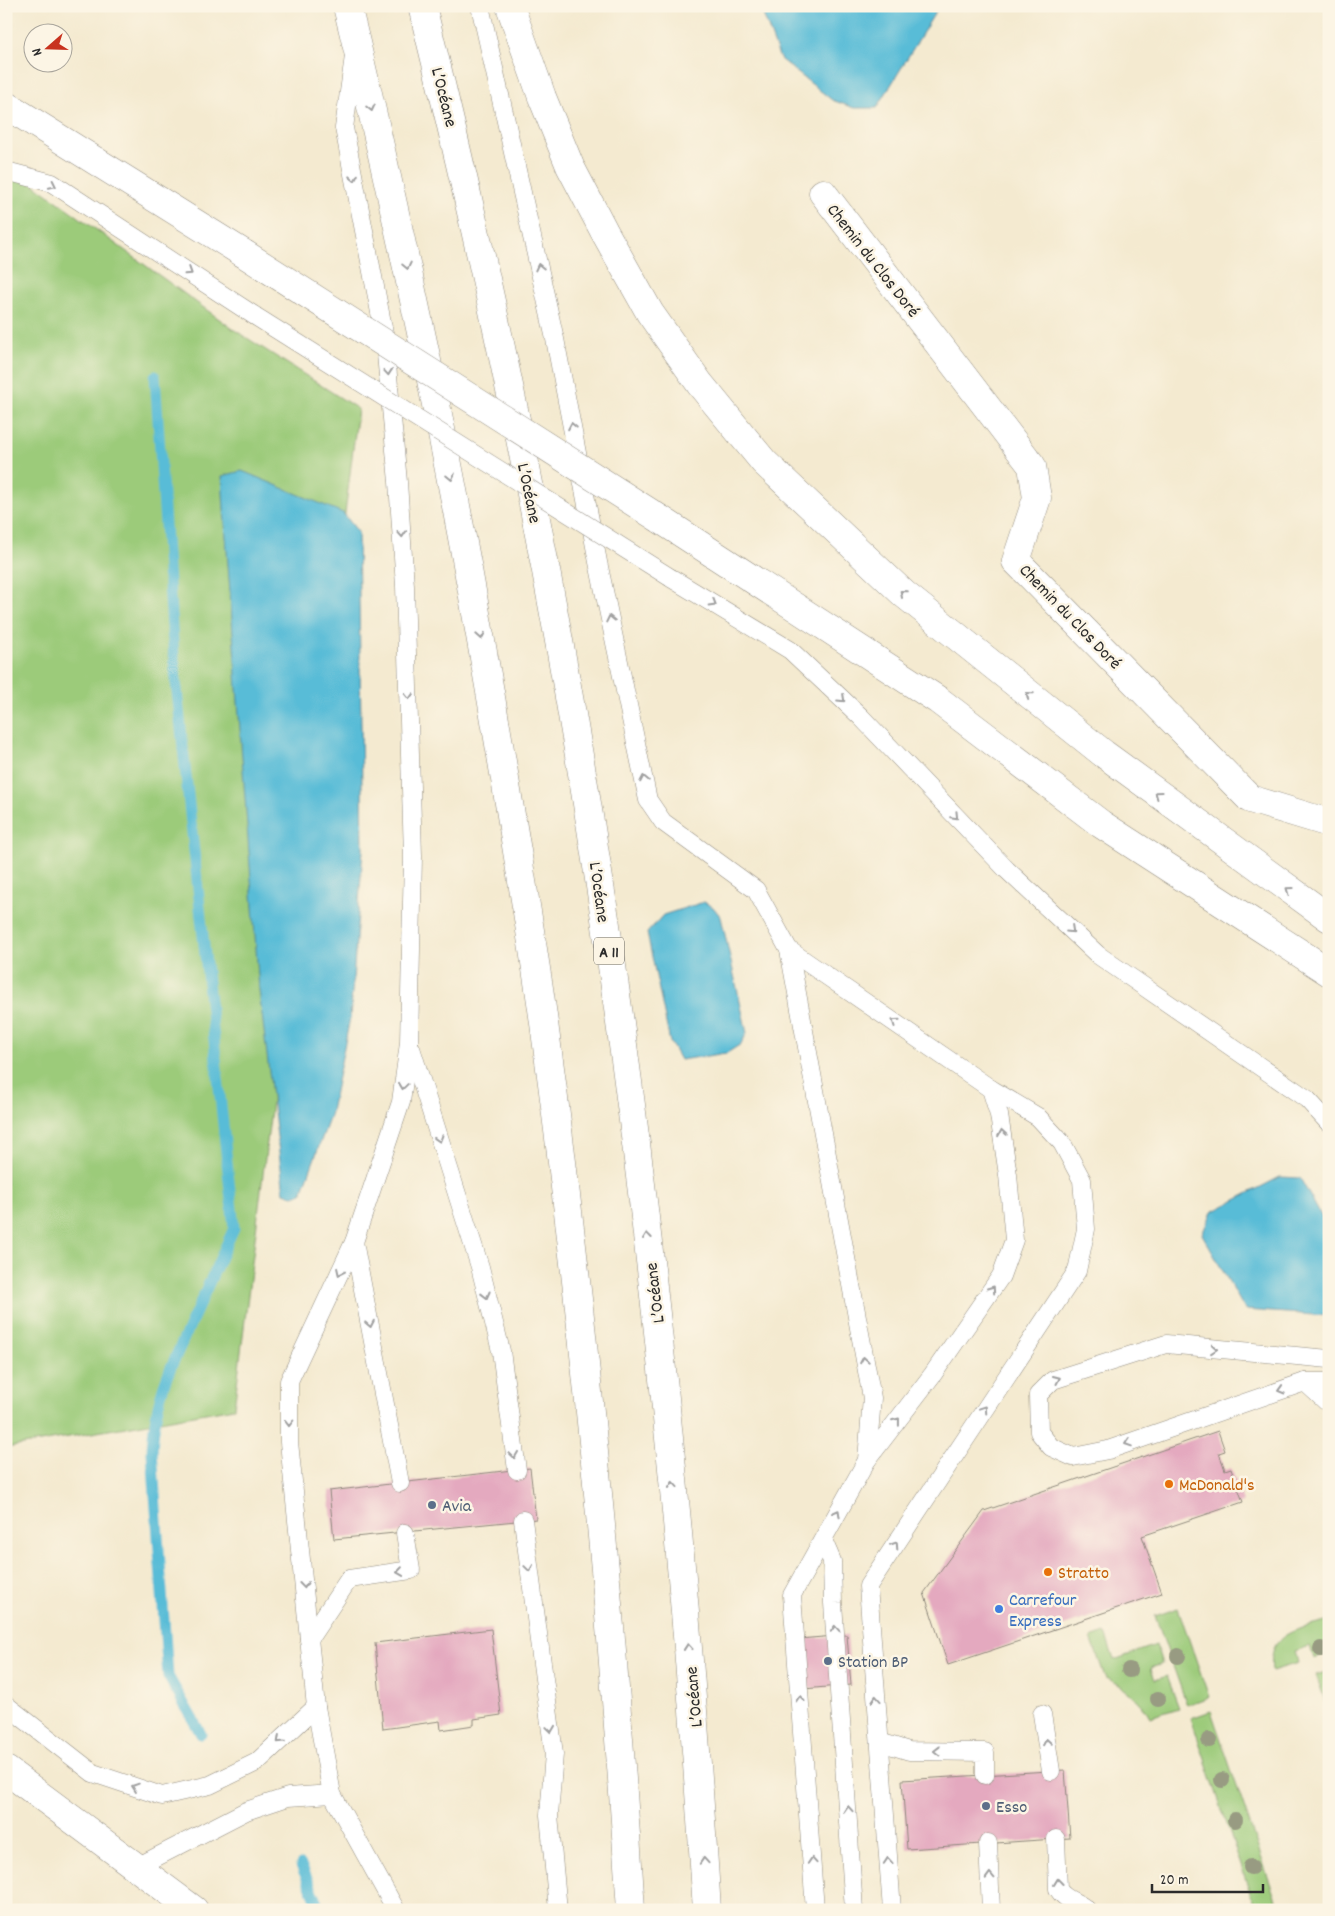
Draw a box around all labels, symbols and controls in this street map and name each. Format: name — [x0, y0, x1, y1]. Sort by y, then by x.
north arrow — [22, 22, 72, 72]
text: N — [27, 45, 48, 58]
street label: L’Océane — [423, 65, 462, 130]
one-way arrow — [365, 103, 376, 112]
one-way arrow — [348, 173, 359, 182]
one-way arrow — [47, 178, 56, 188]
street label: Chemin du Clos Doré — [820, 199, 925, 324]
one-way arrow — [401, 262, 412, 271]
one-way arrow — [534, 262, 545, 271]
one-way arrow — [184, 266, 193, 276]
one-way arrow — [382, 368, 393, 376]
one-way arrow — [567, 421, 577, 430]
street label: L’Océane — [509, 461, 546, 526]
one-way arrow — [445, 472, 456, 481]
one-way arrow — [396, 530, 407, 538]
street label: Chemin du Clos Doré — [1012, 559, 1126, 676]
one-way arrow — [899, 590, 908, 599]
one-way arrow — [707, 597, 716, 607]
one-way arrow — [606, 615, 616, 624]
one-way arrow — [475, 632, 486, 641]
one-way arrow — [1026, 691, 1035, 700]
one-way arrow — [403, 692, 414, 700]
one-way arrow — [837, 693, 846, 702]
one-way arrow — [639, 774, 649, 783]
one-way arrow — [1154, 791, 1164, 800]
one-way arrow — [949, 811, 958, 820]
street label: L’Océane — [581, 860, 614, 924]
one-way arrow — [1285, 887, 1295, 896]
one-way arrow — [1066, 924, 1075, 933]
road number: A 11 — [594, 938, 624, 964]
one-way arrow — [891, 1019, 901, 1028]
one-way arrow — [398, 1082, 409, 1090]
one-way arrow — [997, 1128, 1007, 1137]
one-way arrow — [434, 1135, 444, 1143]
one-way arrow — [642, 1232, 653, 1240]
street label: L’Océane — [640, 1261, 673, 1324]
one-way arrow — [336, 1267, 346, 1276]
one-way arrow — [986, 1286, 995, 1295]
one-way arrow — [481, 1290, 491, 1298]
one-way arrow — [364, 1320, 375, 1329]
one-way arrow — [1210, 1343, 1218, 1354]
one-way arrow — [859, 1355, 869, 1364]
one-way arrow — [1052, 1375, 1061, 1386]
one-way arrow — [1277, 1384, 1286, 1394]
one-way arrow — [978, 1405, 988, 1414]
one-way arrow — [891, 1417, 900, 1427]
one-way arrow — [284, 1420, 294, 1428]
one-way arrow — [1124, 1437, 1132, 1447]
one-way arrow — [509, 1450, 519, 1459]
place label: McDonald's — [1179, 1474, 1255, 1499]
marker: McDonald's — [1163, 1478, 1175, 1490]
one-way arrow — [668, 1481, 679, 1489]
place label: Avia — [442, 1495, 472, 1520]
marker: Avia — [426, 1499, 438, 1511]
one-way arrow — [831, 1510, 841, 1519]
one-way arrow — [889, 1541, 898, 1551]
place label: Stratto — [1058, 1562, 1109, 1587]
one-way arrow — [523, 1564, 534, 1572]
one-way arrow — [396, 1566, 404, 1577]
marker: Stratto — [1042, 1566, 1054, 1578]
one-way arrow — [298, 1582, 309, 1590]
place label: Carrefour Express — [1009, 1589, 1077, 1635]
marker: Carrefour Express — [993, 1603, 1005, 1615]
one-way arrow — [829, 1625, 840, 1633]
one-way arrow — [683, 1642, 694, 1650]
place label: Station BP — [838, 1651, 908, 1676]
marker: Station BP — [822, 1655, 834, 1667]
street label: L’Océane — [680, 1665, 711, 1728]
one-way arrow — [795, 1695, 806, 1703]
one-way arrow — [871, 1695, 882, 1703]
one-way arrow — [545, 1725, 556, 1733]
one-way arrow — [277, 1734, 286, 1743]
one-way arrow — [1042, 1738, 1052, 1747]
one-way arrow — [932, 1746, 940, 1757]
one-way arrow — [131, 1783, 139, 1793]
place label: Esso — [996, 1796, 1027, 1821]
marker: Esso — [980, 1800, 992, 1812]
one-way arrow — [842, 1804, 853, 1812]
one-way arrow — [698, 1857, 709, 1865]
one-way arrow — [806, 1857, 817, 1865]
one-way arrow — [883, 1857, 894, 1865]
scale bar — [1152, 1861, 1264, 1893]
text: 20 m — [1160, 1870, 1188, 1892]
one-way arrow — [984, 1872, 995, 1880]
one-way arrow — [1053, 1878, 1064, 1886]

